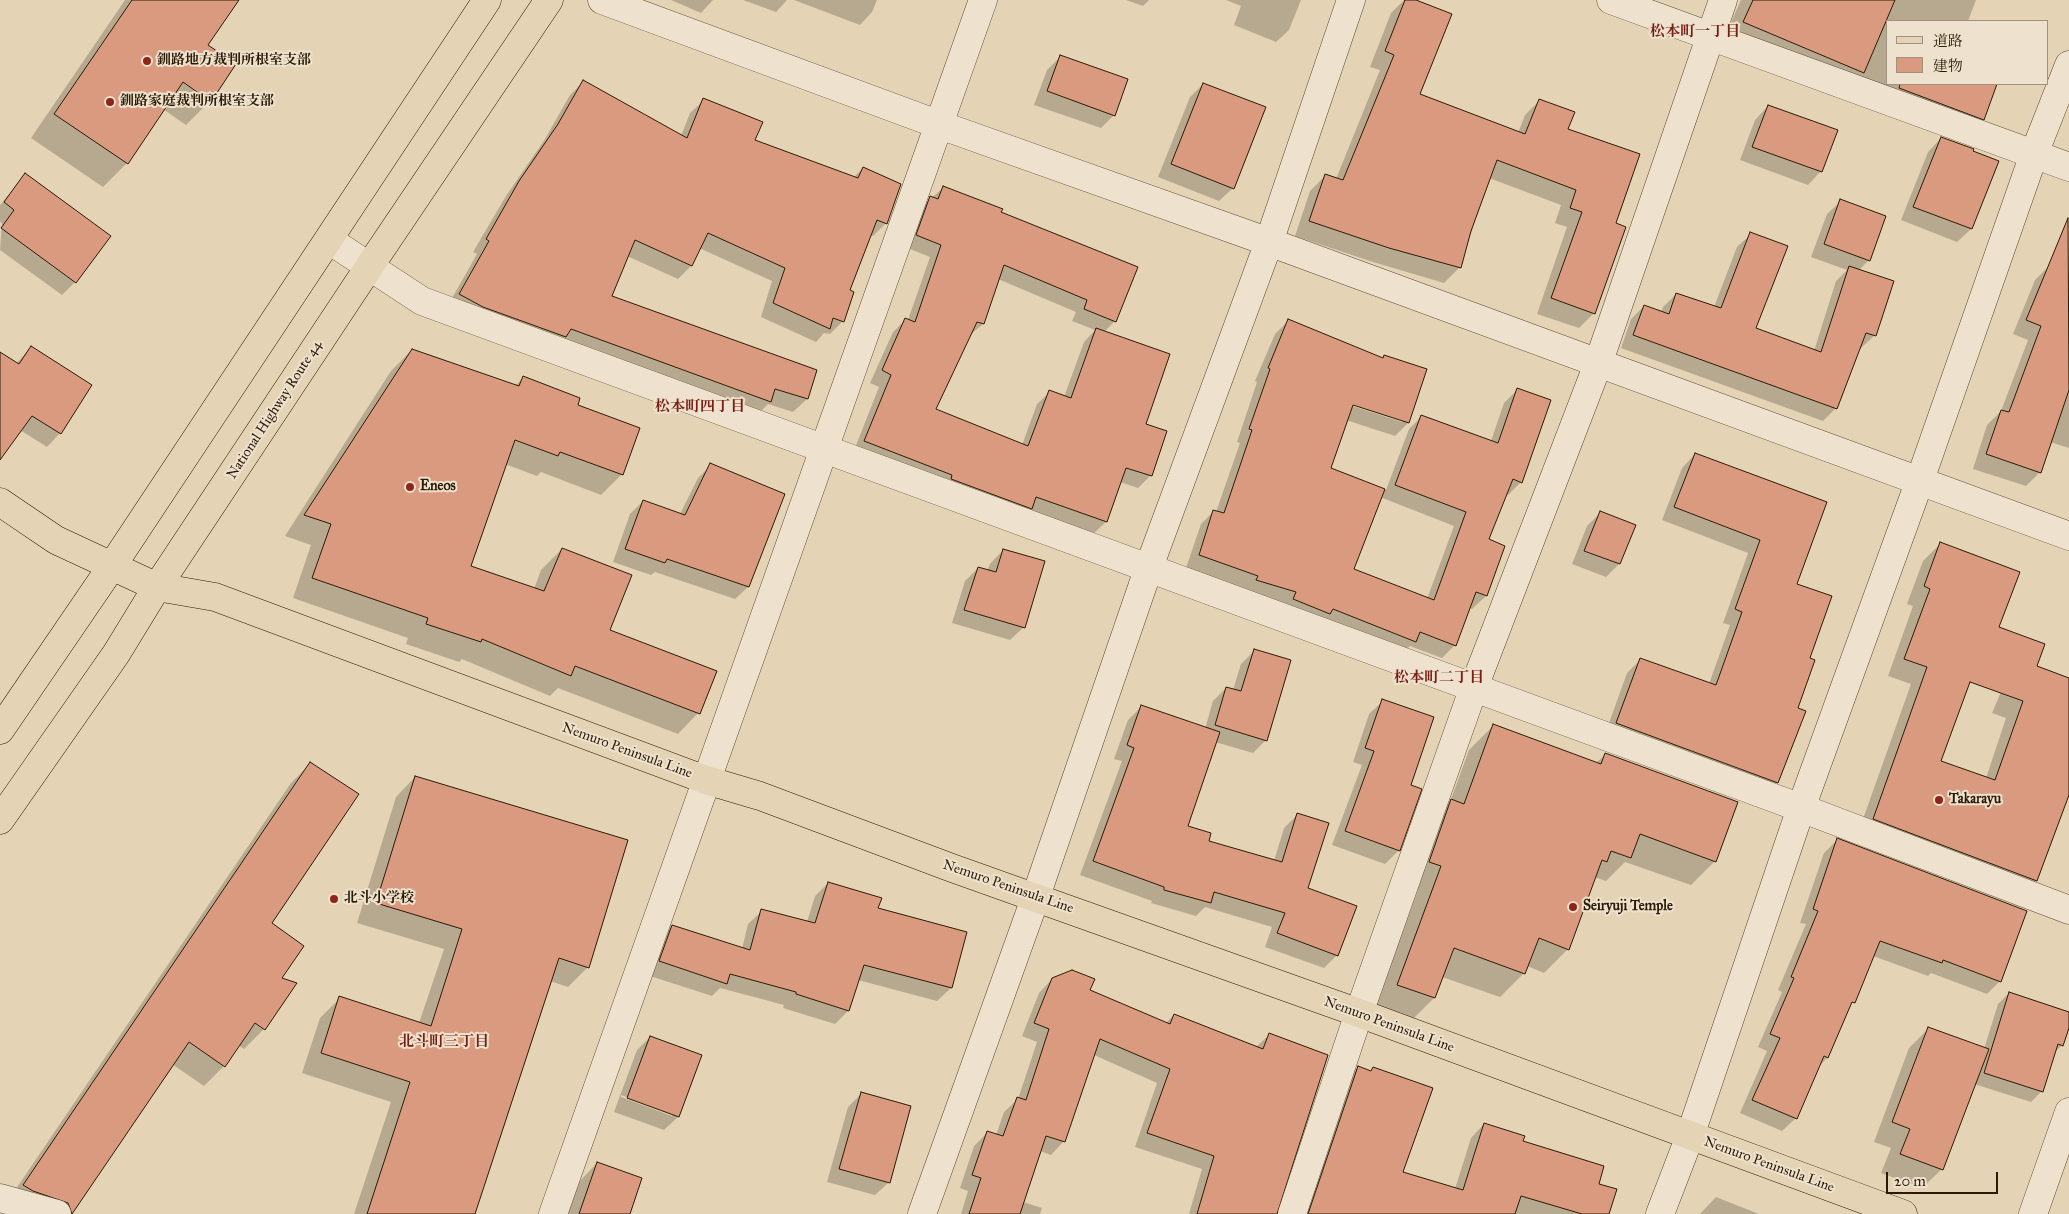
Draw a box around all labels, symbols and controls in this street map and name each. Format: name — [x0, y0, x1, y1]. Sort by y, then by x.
legend — [1886, 20, 2049, 85]
district label: 松本町一丁目 — [1650, 23, 1740, 41]
text: 道路 — [1933, 32, 1963, 50]
place label: 釧路地方裁判所根室支部 — [157, 53, 311, 69]
marker: 釧路地方裁判所根室支部 — [141, 55, 153, 67]
text: 建物 — [1933, 57, 1963, 75]
place label: 釧路家庭裁判所根室支部 — [120, 94, 274, 110]
marker: 釧路家庭裁判所根室支部 — [104, 96, 116, 108]
street label: National Highway Route 44 — [224, 338, 326, 482]
district label: 松本町四丁目 — [655, 398, 745, 416]
place label: Eneos — [420, 479, 456, 495]
marker: Eneos — [404, 481, 416, 493]
district label: 松本町二丁目 — [1394, 669, 1484, 687]
street label: Nemuro Peninsula Line — [560, 720, 694, 782]
place label: Takarayu — [1949, 792, 2001, 808]
marker: Takarayu — [1933, 794, 1945, 806]
street label: Nemuro Peninsula Line — [940, 857, 1076, 917]
place label: 北斗小学校 — [344, 891, 414, 907]
marker: 北斗小学校 — [328, 893, 340, 905]
place label: Seiryuji Temple — [1583, 899, 1673, 915]
marker: Seiryuji Temple — [1567, 901, 1579, 913]
street label: Nemuro Peninsula Line — [1322, 994, 1456, 1056]
district label: 北斗町三丁目 — [399, 1033, 489, 1051]
street label: Nemuro Peninsula Line — [1702, 1134, 1836, 1196]
scale bar — [1889, 1162, 2002, 1194]
text: 20 m — [1894, 1172, 1926, 1190]

